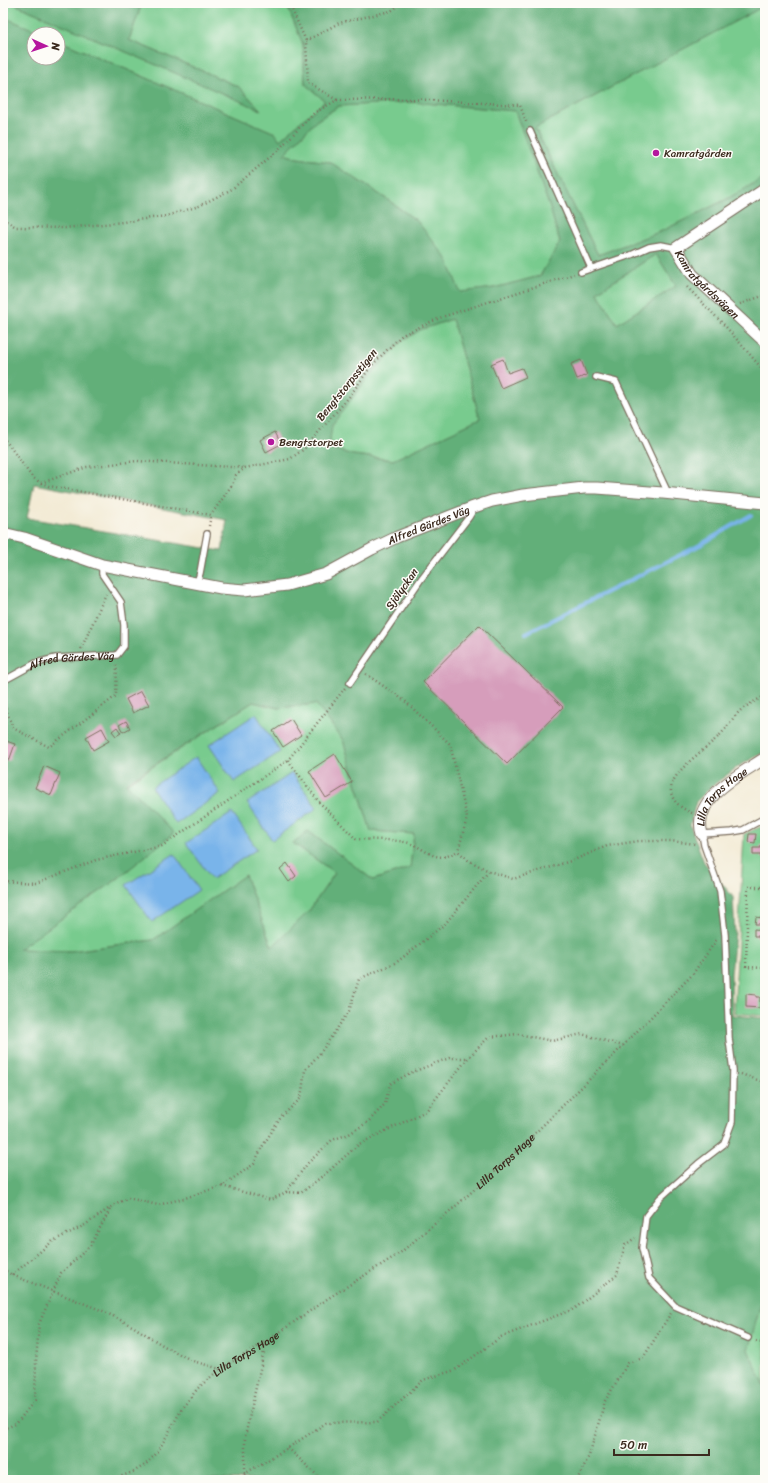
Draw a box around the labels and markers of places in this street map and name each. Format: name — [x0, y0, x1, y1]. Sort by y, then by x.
place label: Kamratgården — [664, 144, 732, 163]
marker: Kamratgården — [651, 148, 661, 158]
place label: Bengtstorpet — [279, 433, 344, 452]
marker: Bengtstorpet — [266, 437, 276, 447]

